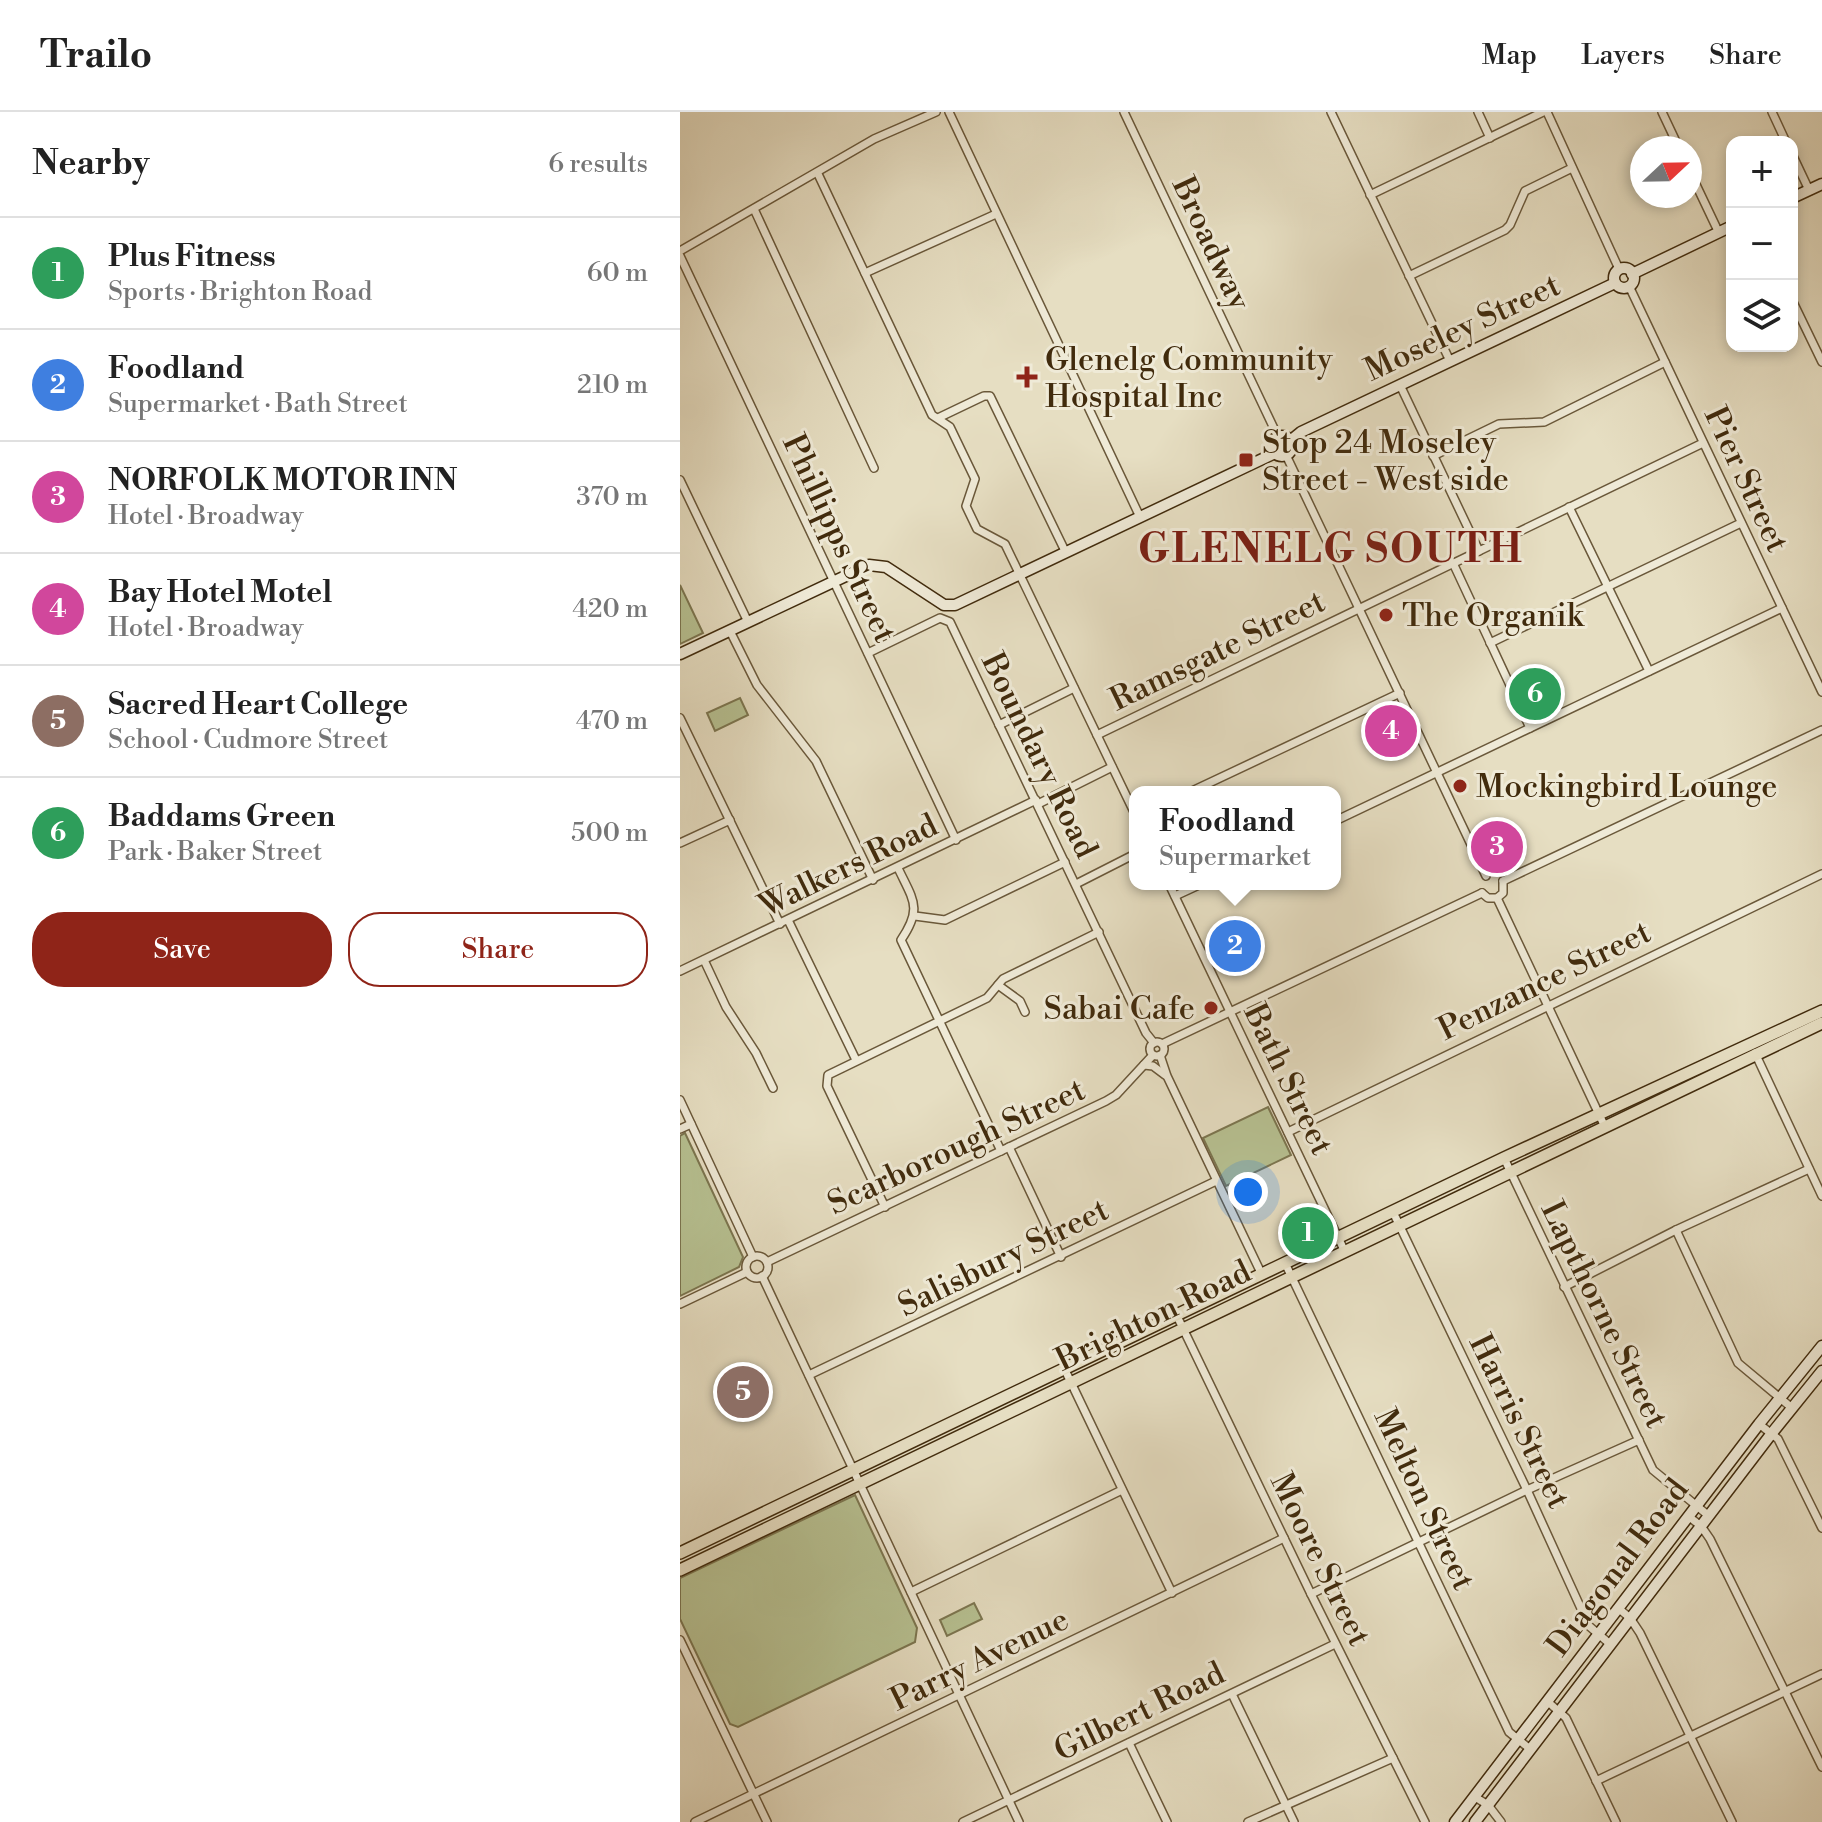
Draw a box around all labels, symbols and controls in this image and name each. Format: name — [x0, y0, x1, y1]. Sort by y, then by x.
text: Trailo — [40, 32, 152, 79]
text: Map — [1482, 38, 1537, 73]
text: Layers — [1581, 38, 1665, 73]
text: Share — [1709, 38, 1782, 73]
north arrow — [1630, 136, 1702, 208]
map controls — [1726, 136, 1798, 352]
button: + — [1726, 136, 1798, 208]
text: Nearby — [32, 143, 150, 185]
text: 6 results — [548, 148, 648, 180]
street label: Broadway — [1162, 170, 1259, 317]
button: − — [1726, 208, 1798, 280]
text: Plus Fitness — [108, 238, 276, 276]
text: 1 — [52, 257, 64, 289]
text: 60 m — [587, 257, 648, 289]
street label: Moseley Street — [1358, 265, 1566, 391]
text: Sports · Brighton Road — [108, 276, 372, 308]
button: layers — [1726, 280, 1798, 352]
place label: Glenelg Community Hospital Inc — [1045, 340, 1333, 417]
text: Foodland — [108, 350, 244, 388]
marker: Glenelg Community Hospital Inc — [1016, 366, 1038, 388]
text: 2 — [50, 369, 66, 401]
text: 210 m — [577, 369, 648, 401]
text: Supermarket · Bath Street — [108, 388, 408, 420]
street label: Pier Street — [1695, 400, 1797, 559]
place label: Stop 24 Moseley Street - West side — [1262, 423, 1509, 500]
street label: Phillipps Street — [773, 428, 905, 649]
marker: Stop 24 Moseley Street - West side — [1237, 451, 1255, 469]
text: NORFOLK MOTOR INN — [108, 462, 458, 500]
text: 3 — [50, 481, 66, 513]
text: 370 m — [576, 481, 648, 513]
text: Hotel · Broadway — [108, 500, 304, 532]
district label: GLENELG SOUTH — [1138, 525, 1524, 575]
text: Bay Hotel Motel — [108, 574, 332, 612]
street label: Ramsgate Street — [1103, 581, 1332, 720]
text: 4 — [49, 593, 67, 625]
text: 420 m — [572, 593, 648, 625]
place label: The Organik — [1402, 596, 1586, 636]
marker: The Organik — [1377, 606, 1395, 624]
text: Hotel · Broadway — [108, 612, 304, 644]
street label: Boundary Road — [972, 645, 1106, 865]
pin: 6 — [1509, 664, 1561, 724]
text: Sacred Heart College — [108, 686, 408, 724]
pin: 4 — [1365, 701, 1417, 761]
text: 5 — [50, 705, 66, 737]
text: 470 m — [576, 705, 648, 737]
text: School · Cudmore Street — [108, 724, 388, 756]
place label: Mockingbird Lounge — [1476, 767, 1777, 807]
marker: Mockingbird Lounge — [1451, 777, 1469, 795]
popup — [1129, 786, 1341, 890]
text: Baddams Green — [108, 798, 335, 836]
text: Foodland — [1159, 803, 1295, 841]
street label: Walkers Road — [752, 805, 944, 927]
text: 6 — [50, 817, 66, 849]
text: 500 m — [571, 817, 648, 849]
pin: 3 — [1471, 817, 1523, 877]
text: Park · Baker Street — [108, 836, 322, 868]
text: Supermarket — [1159, 841, 1311, 873]
button: Save — [32, 912, 332, 987]
button: Share — [348, 912, 648, 987]
street label: Penzance Street — [1432, 912, 1657, 1050]
pin: 2 — [1209, 916, 1261, 976]
place label: Sabai Cafe — [1044, 989, 1195, 1029]
street label: Bath Street — [1234, 997, 1342, 1161]
marker: Sabai Cafe — [1202, 999, 1220, 1017]
street label: Scarborough Street — [821, 1070, 1091, 1224]
your location — [1228, 1172, 1268, 1212]
street label: Salisbury Street — [892, 1190, 1115, 1326]
street label: Lapthorne Street — [1532, 1194, 1676, 1435]
pin: 1 — [1282, 1203, 1334, 1263]
street label: Brighton Road — [1049, 1251, 1257, 1381]
street label: Harris Street — [1460, 1328, 1578, 1515]
pin: 5 — [717, 1362, 769, 1422]
street label: Melton Street — [1365, 1402, 1484, 1596]
street label: Moore Street — [1261, 1466, 1379, 1652]
street label: Diagonal Road — [1538, 1471, 1697, 1664]
street label: Parry Avenue — [884, 1600, 1075, 1720]
street label: Gilbert Road — [1048, 1653, 1231, 1770]

